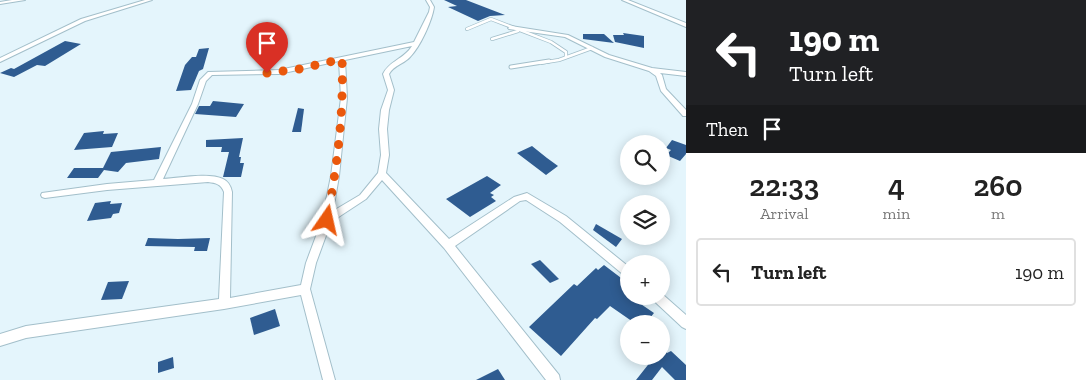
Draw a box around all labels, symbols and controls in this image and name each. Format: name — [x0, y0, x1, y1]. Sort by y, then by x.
text: 190 m — [789, 18, 879, 60]
icon: left — [706, 20, 771, 85]
pin — [246, 22, 288, 73]
icon: arrive — [253, 29, 281, 57]
text: Turn left — [789, 60, 873, 87]
icon: arrive — [758, 115, 786, 143]
text: Then — [706, 118, 748, 141]
map controls — [620, 135, 670, 365]
button: search — [620, 135, 670, 185]
text: 22:33 — [749, 168, 819, 204]
text: 4 — [888, 168, 905, 204]
text: 260 — [973, 168, 1023, 204]
position arrow — [300, 193, 352, 245]
button: layers — [620, 195, 670, 245]
text: Arrival — [760, 204, 808, 223]
text: min — [883, 204, 910, 223]
text: m — [991, 204, 1005, 223]
button: + — [620, 255, 670, 305]
icon: left — [708, 258, 736, 286]
text: Turn left — [751, 261, 826, 284]
text: 190 m — [1015, 261, 1064, 284]
button: − — [620, 315, 670, 365]

